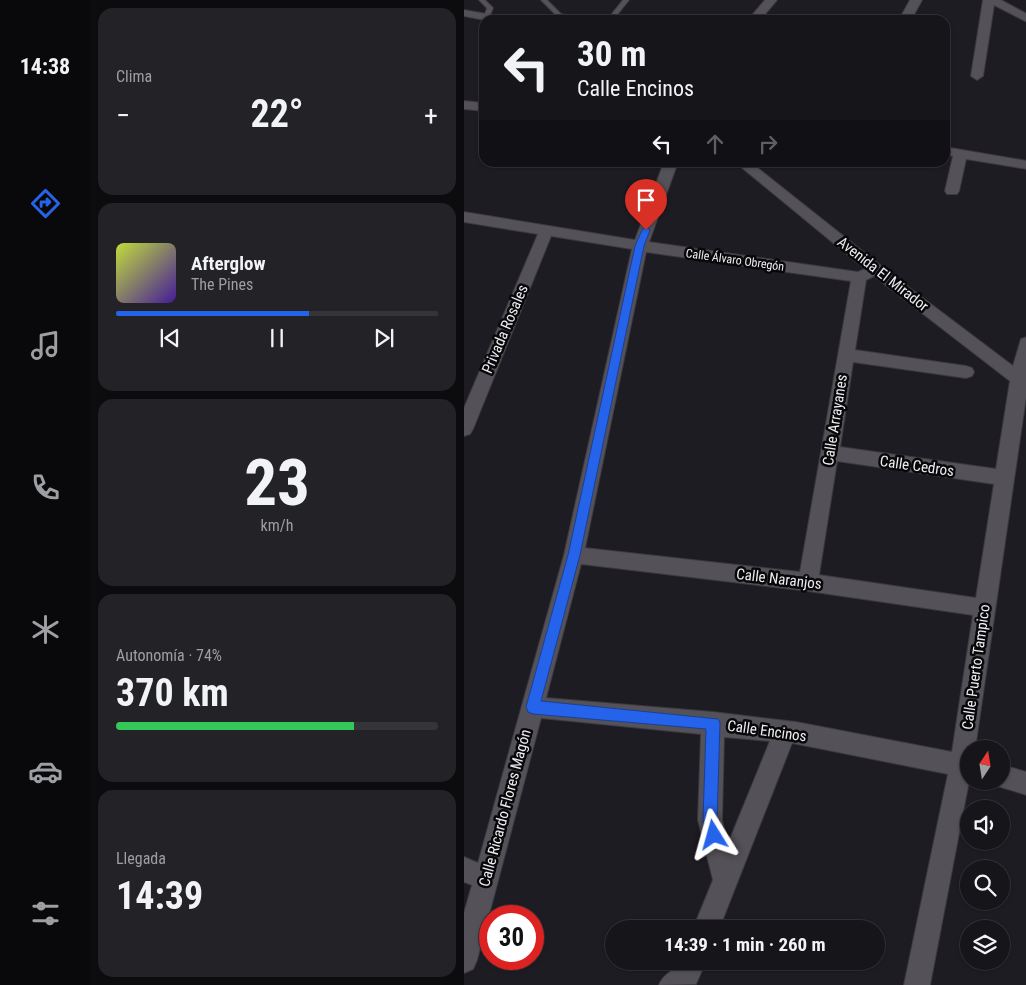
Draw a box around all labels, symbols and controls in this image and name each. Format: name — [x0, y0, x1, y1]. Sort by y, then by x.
text: 30 m — [577, 34, 646, 75]
icon: left — [494, 35, 559, 100]
text: 14:38 — [20, 54, 70, 79]
text: Clima — [116, 67, 152, 86]
text: Calle Encinos — [577, 76, 694, 101]
text: 22° — [250, 92, 304, 136]
text: − — [116, 99, 130, 132]
text: + — [424, 99, 438, 132]
icon: left — [648, 130, 676, 158]
icon: ahead — [701, 130, 729, 158]
icon: right — [754, 130, 782, 158]
pin — [625, 179, 667, 230]
icon: directions — [28, 186, 63, 221]
icon: arrive — [632, 186, 660, 214]
street label: Avenida El Mirador — [834, 233, 932, 315]
street label: Calle Álvaro Obregón — [685, 245, 785, 274]
text: Afterglow — [191, 252, 265, 275]
text: The Pines — [191, 275, 253, 294]
street label: Privada Rosales — [478, 282, 532, 376]
icon: previous — [156, 324, 184, 352]
icon: pause — [263, 324, 291, 352]
icon: next — [370, 324, 398, 352]
icon: music — [28, 328, 63, 363]
street label: Calle Arrayanes — [819, 373, 851, 467]
text: 23 — [244, 445, 310, 521]
street label: Calle Cedros — [879, 452, 955, 480]
icon: phone — [28, 470, 63, 505]
text: km/h — [261, 516, 293, 535]
street label: Calle Naranjos — [735, 565, 823, 593]
street label: Calle Puerto Tampico — [958, 603, 994, 731]
icon: climate — [28, 612, 63, 647]
text: Autonomía · 74% — [116, 646, 222, 665]
text: 370 km — [116, 671, 229, 715]
street label: Calle Encinos — [726, 717, 808, 745]
street label: Calle Ricardo Flores Magón — [475, 727, 535, 889]
north arrow — [960, 740, 1010, 790]
map controls — [960, 740, 1010, 970]
icon: car — [28, 754, 63, 789]
button: sound — [960, 800, 1010, 850]
position arrow — [687, 808, 739, 860]
text: Llegada — [116, 849, 166, 868]
button: search — [960, 860, 1010, 910]
text: 14:39 — [116, 874, 203, 918]
icon: filters — [28, 896, 63, 931]
speed limit sign: 30 — [479, 905, 544, 970]
button: layers — [960, 920, 1010, 970]
text: 14:39 · 1 min · 260 m — [664, 933, 826, 956]

